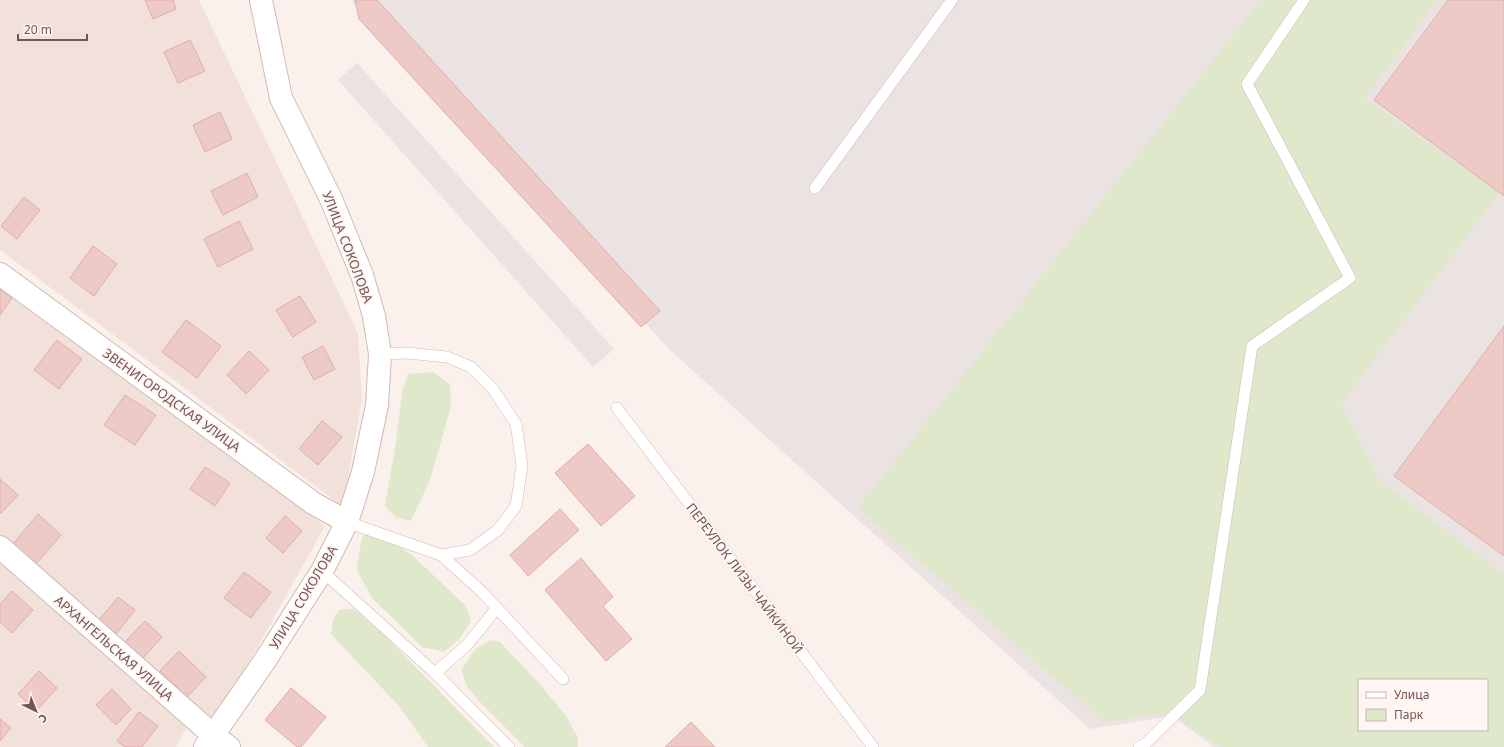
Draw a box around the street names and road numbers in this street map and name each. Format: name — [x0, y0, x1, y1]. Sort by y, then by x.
street label: УЛИЦА СОКОЛОВА — [318, 189, 378, 306]
street label: ЗВЕНИГОРОДСКАЯ УЛИЦА — [100, 344, 245, 457]
street label: ПЕРЕУЛОК ЛИЗЫ ЧАЙКИНОЙ — [682, 499, 808, 657]
street label: УЛИЦА СОКОЛОВА — [265, 541, 342, 652]
street label: АРХАНГЕЛЬСКАЯ УЛИЦА — [51, 591, 178, 705]

